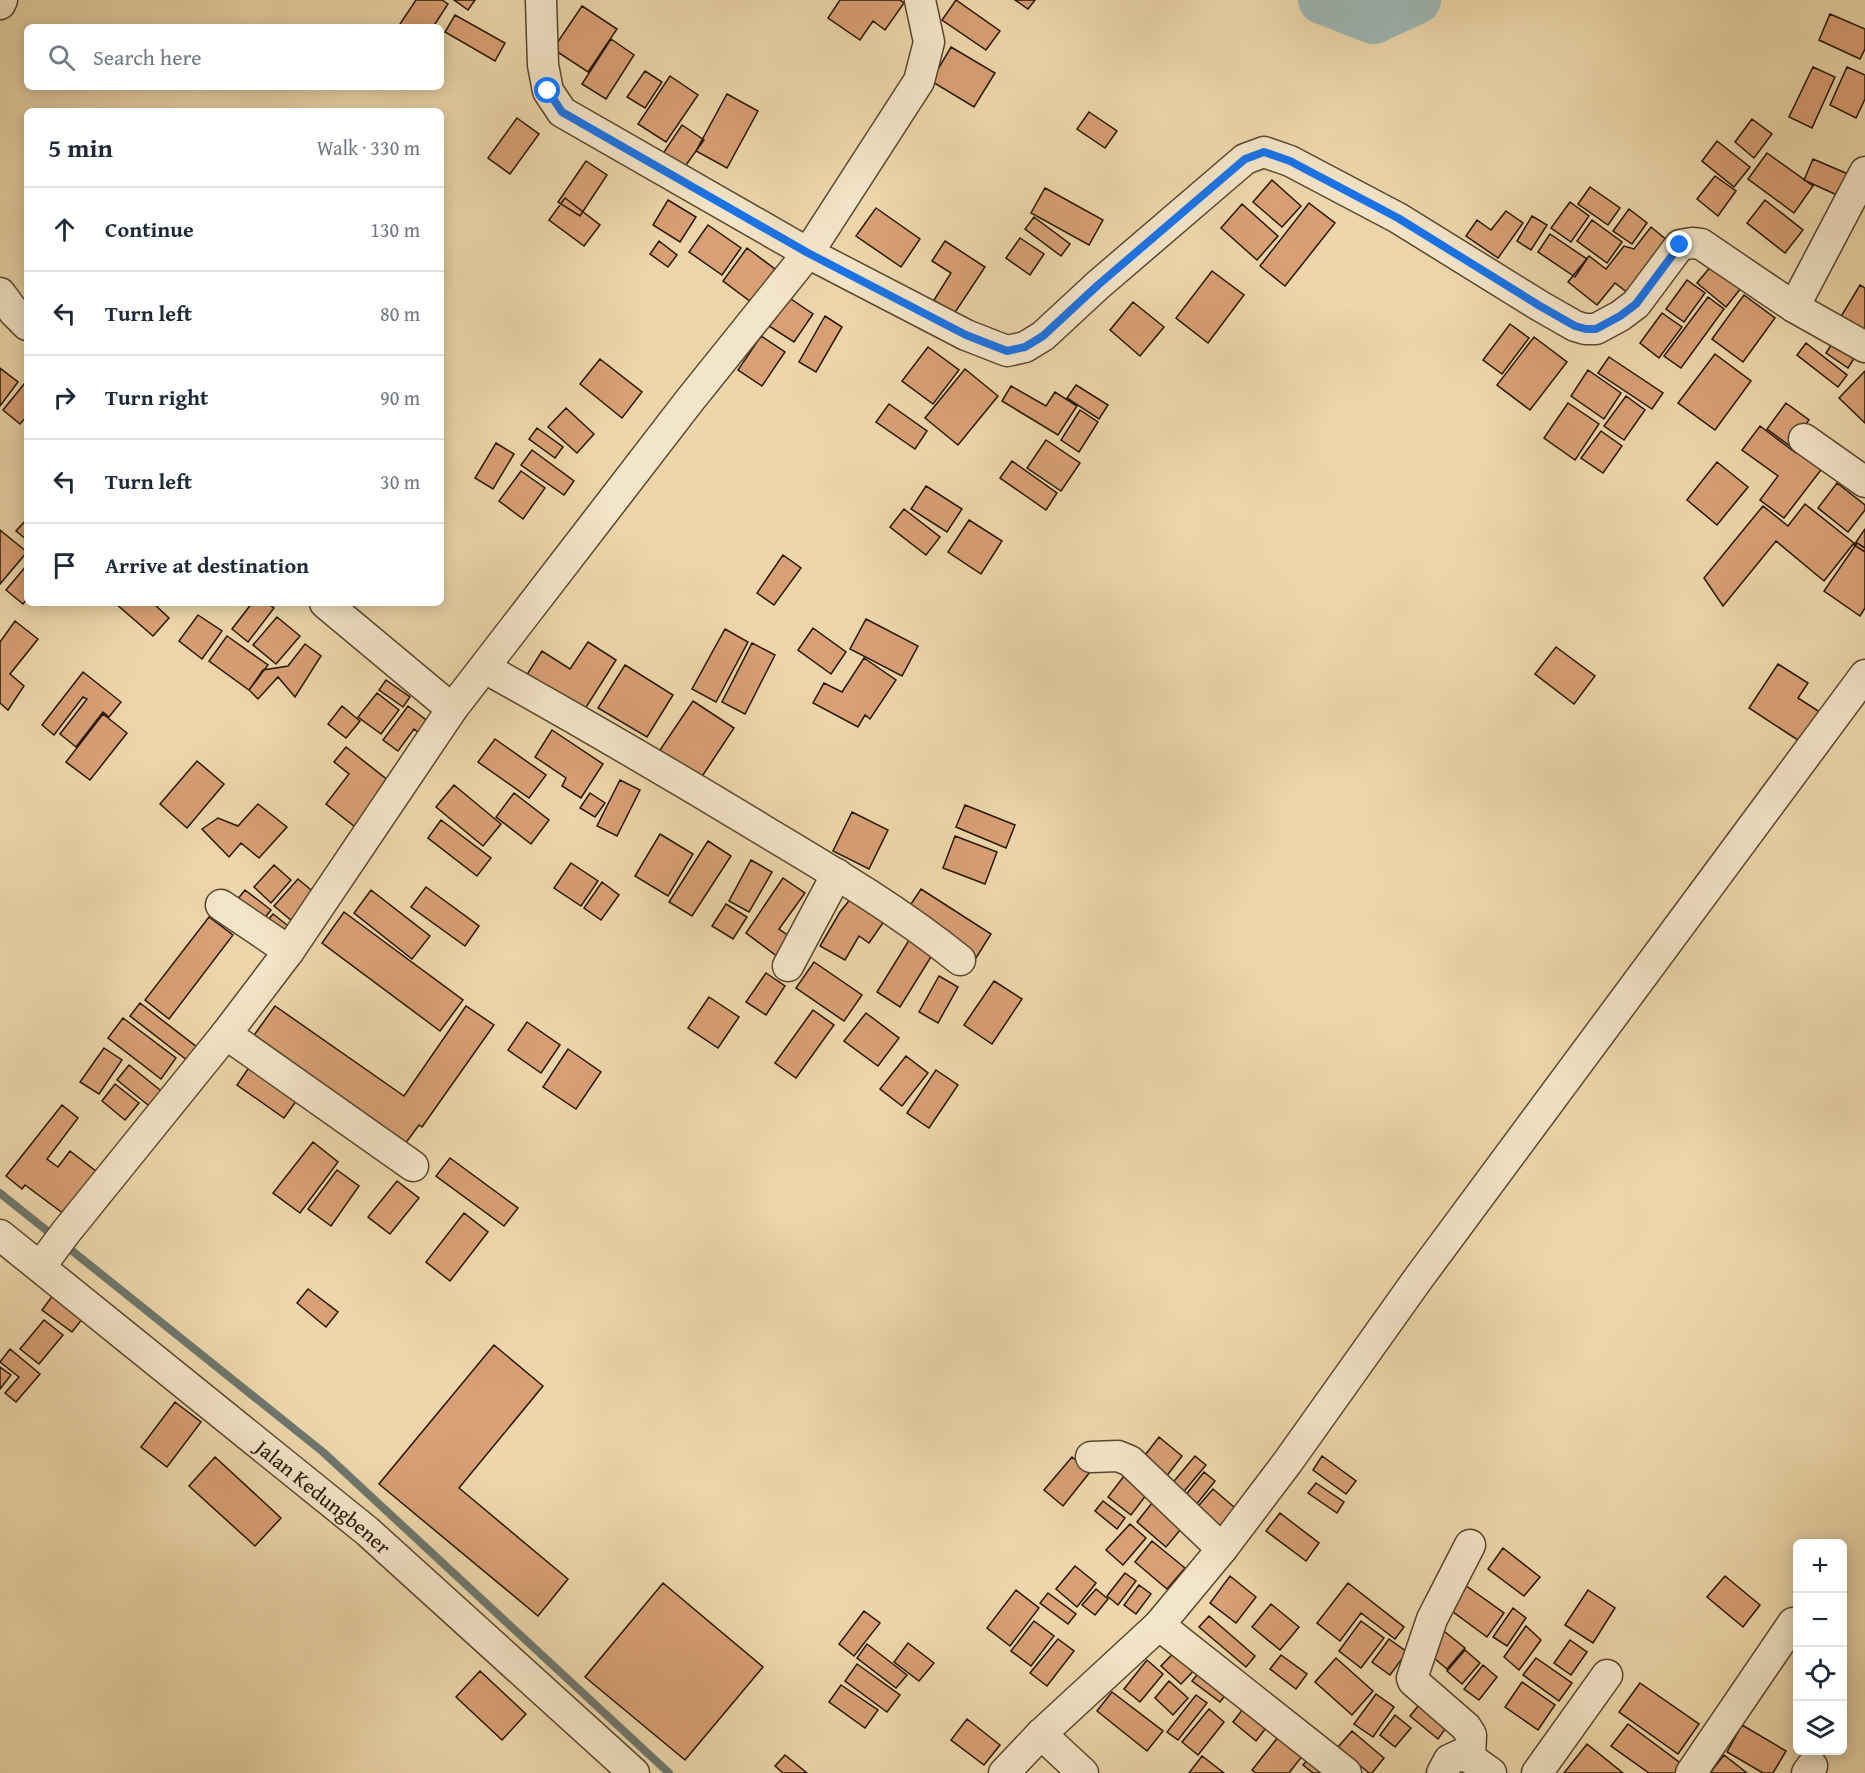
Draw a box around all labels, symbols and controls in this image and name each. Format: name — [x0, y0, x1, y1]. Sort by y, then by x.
search box — [24, 24, 444, 90]
icon: search — [45, 41, 78, 74]
text: Search here — [93, 41, 202, 73]
route start — [534, 77, 560, 103]
text: 5 min — [48, 128, 113, 167]
text: Walk · 330 m — [317, 133, 420, 162]
icon: ahead — [48, 213, 81, 246]
text: Continue — [105, 213, 194, 245]
text: 130 m — [370, 215, 420, 244]
route end — [1666, 231, 1692, 257]
icon: left — [48, 297, 81, 330]
text: Turn left — [105, 297, 192, 329]
text: 80 m — [380, 299, 420, 328]
icon: right — [48, 381, 81, 414]
text: Turn right — [105, 381, 208, 413]
text: 90 m — [380, 383, 420, 412]
icon: left — [48, 465, 81, 498]
text: Turn left — [105, 465, 192, 497]
text: 30 m — [380, 467, 420, 496]
icon: arrive — [48, 549, 81, 582]
text: Arrive at destination — [105, 549, 309, 581]
street label: Jalan Kedungbener — [247, 1430, 398, 1562]
map controls — [1793, 1539, 1847, 1755]
button: + — [1793, 1539, 1847, 1593]
button: − — [1793, 1593, 1847, 1647]
button: locate — [1793, 1647, 1847, 1701]
button: layers — [1793, 1701, 1847, 1755]

